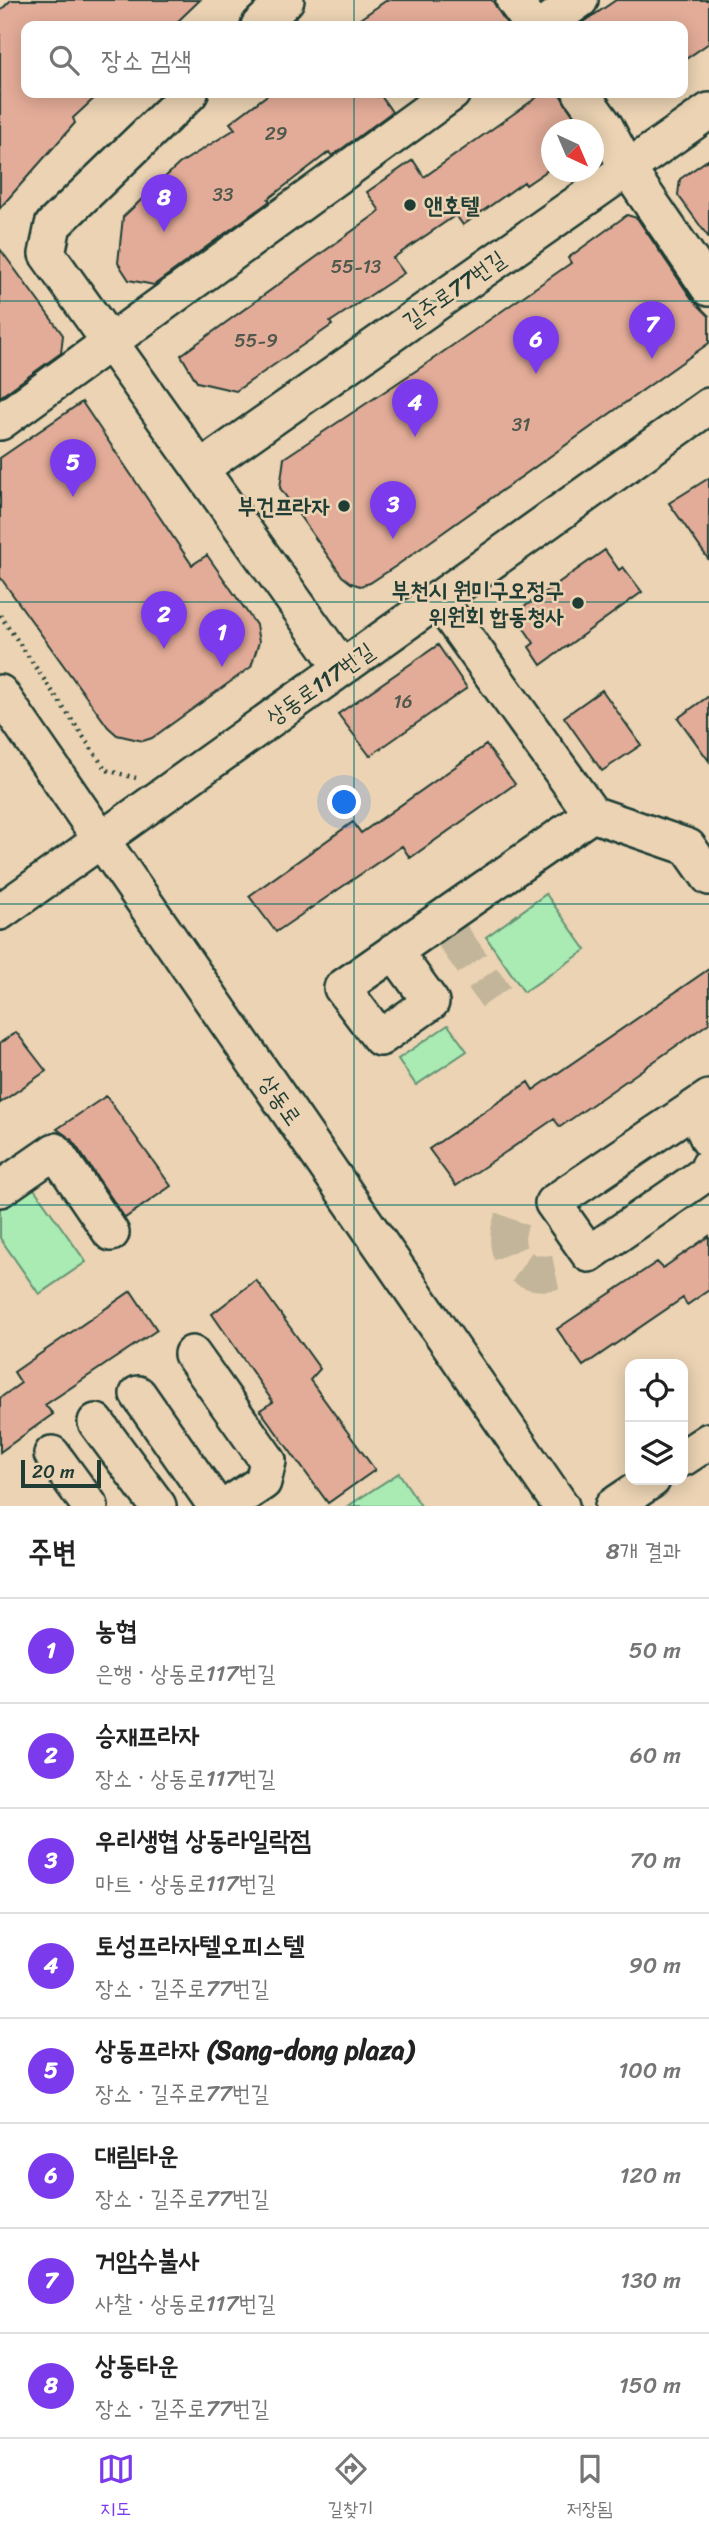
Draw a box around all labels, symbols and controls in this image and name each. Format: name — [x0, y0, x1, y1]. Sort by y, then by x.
search box — [21, 21, 688, 98]
text: 장소 검색 — [101, 37, 191, 83]
icon: search — [45, 41, 83, 79]
house number: 29 — [265, 117, 287, 150]
north arrow — [541, 119, 604, 182]
pin: 8 — [141, 174, 187, 232]
house number: 33 — [213, 178, 234, 211]
place label: 앤호텔 — [424, 185, 480, 226]
marker: 앤호텔 — [402, 197, 418, 213]
street label: 길주로77번길 — [394, 239, 514, 341]
house number: 55-13 — [331, 250, 382, 283]
pin: 7 — [629, 301, 675, 359]
pin: 6 — [513, 316, 559, 374]
house number: 55-9 — [234, 324, 278, 357]
pin: 4 — [392, 379, 438, 437]
house number: 31 — [512, 408, 530, 441]
pin: 5 — [50, 439, 96, 497]
pin: 3 — [370, 481, 416, 539]
place label: 부건프라자 — [237, 486, 330, 527]
marker: 부건프라자 — [336, 498, 352, 514]
place label: 부천시 원미구오정구 위원회 합동청사 — [391, 570, 564, 637]
pin: 2 — [141, 591, 187, 649]
marker: 부천시 원미구오정구 위원회 합동청사 — [570, 595, 586, 611]
pin: 1 — [199, 609, 245, 667]
street label: 상동로117번길 — [257, 631, 383, 737]
house number: 16 — [394, 685, 412, 718]
your location — [327, 785, 361, 819]
street label: 상동로 — [247, 1065, 313, 1135]
map controls — [625, 1359, 688, 1485]
button: locate — [625, 1359, 688, 1422]
button: layers — [625, 1422, 688, 1485]
text: 20 m — [32, 1455, 75, 1488]
scale bar — [21, 1457, 102, 1489]
text: 주변 — [28, 1525, 76, 1579]
text: 8개 결과 — [606, 1531, 681, 1572]
text: 농협 — [95, 1607, 137, 1653]
text: 1 — [46, 1630, 56, 1671]
text: 50 m — [629, 1630, 681, 1671]
text: 은행 · 상동로117번길 — [95, 1653, 276, 1694]
text: 승재프라자 — [95, 1712, 200, 1758]
text: 2 — [44, 1735, 58, 1776]
text: 60 m — [630, 1735, 681, 1776]
text: 장소 · 상동로117번길 — [95, 1758, 276, 1799]
text: 우리생협 상동라일락점 — [95, 1817, 311, 1863]
text: 3 — [45, 1840, 57, 1881]
text: 70 m — [630, 1840, 681, 1881]
text: 마트 · 상동로117번길 — [95, 1863, 276, 1904]
text: 토성프라자텔오피스텔 — [95, 1922, 304, 1968]
text: 4 — [44, 1945, 58, 1986]
text: 90 m — [629, 1945, 681, 1986]
text: 장소 · 길주로77번길 — [95, 1968, 269, 2009]
text: 상동프라자 (Sang-dong plaza) — [95, 2027, 414, 2073]
text: 5 — [44, 2050, 58, 2091]
text: 100 m — [618, 2050, 681, 2091]
text: 장소 · 길주로77번길 — [95, 2073, 269, 2114]
text: 대림타운 — [95, 2132, 179, 2178]
text: 6 — [44, 2155, 58, 2196]
text: 120 m — [620, 2155, 681, 2196]
text: 장소 · 길주로77번길 — [95, 2178, 269, 2219]
text: 거암수불사 — [95, 2237, 200, 2283]
text: 7 — [44, 2260, 58, 2301]
text: 130 m — [620, 2260, 681, 2301]
text: 사찰 · 상동로117번길 — [95, 2283, 276, 2324]
text: 상동타운 — [95, 2342, 179, 2388]
text: 8 — [44, 2365, 58, 2406]
text: 150 m — [619, 2365, 681, 2406]
text: 장소 · 길주로77번길 — [95, 2388, 269, 2429]
tab: 지도 — [97, 2450, 135, 2525]
tab: 길찾기 — [328, 2450, 373, 2525]
tab: 저장됨 — [567, 2450, 612, 2525]

